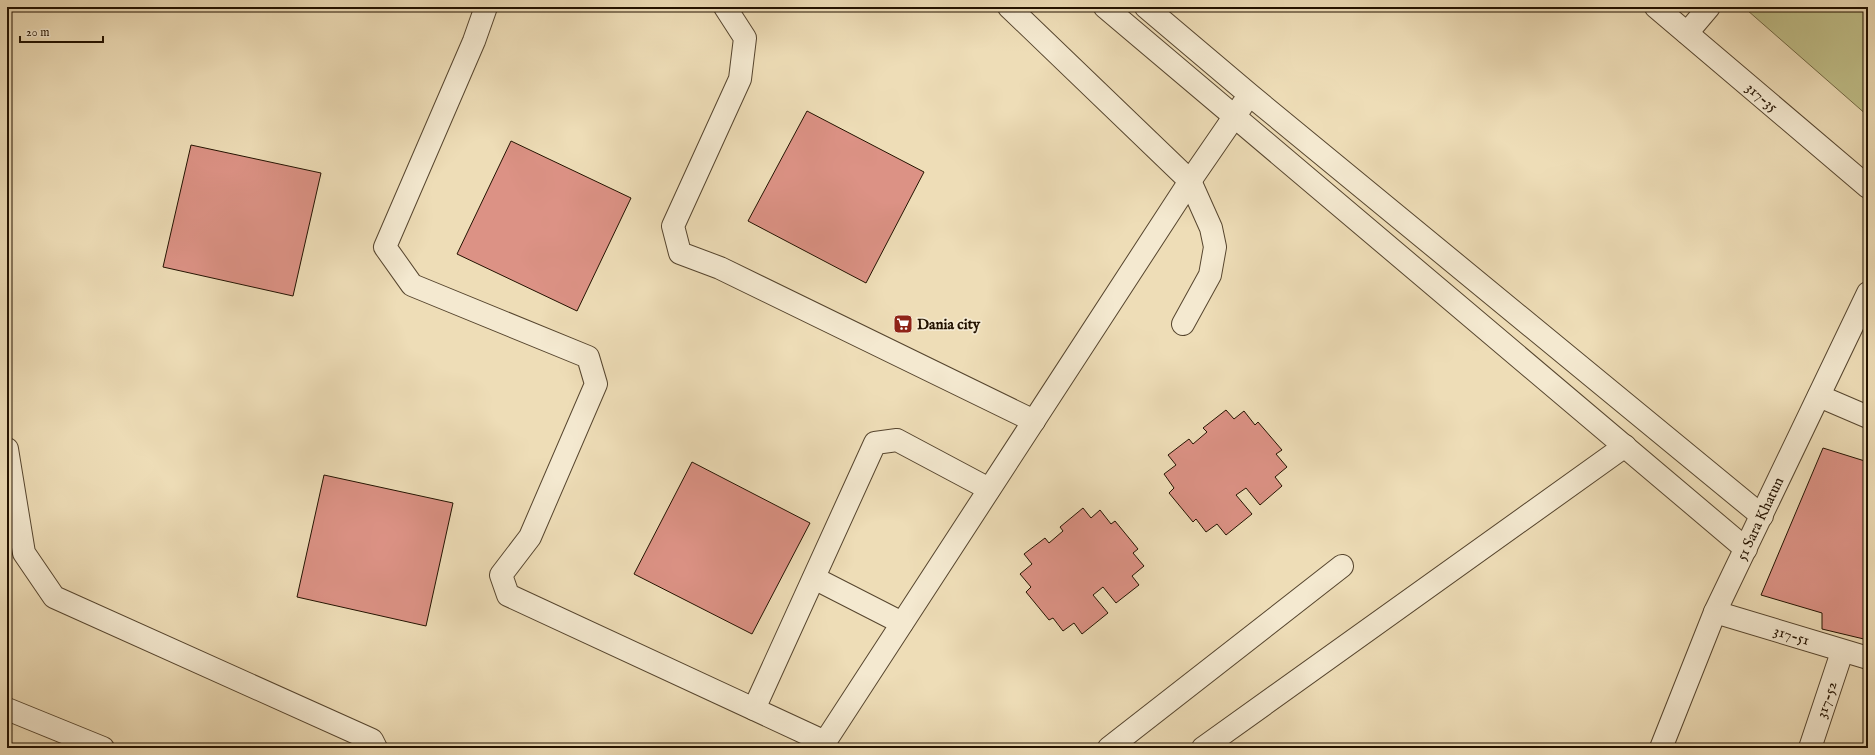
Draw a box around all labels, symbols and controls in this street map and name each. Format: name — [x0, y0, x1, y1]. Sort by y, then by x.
scale bar — [20, 18, 103, 44]
text: 20 m — [26, 25, 49, 40]
street label: 317-35 — [1742, 78, 1782, 116]
supermarket icon: Dania city — [892, 313, 914, 335]
place label: Dania city — [917, 315, 981, 334]
street label: 51 Sara Khatun — [1732, 474, 1788, 563]
street label: 317-51 — [1772, 621, 1812, 649]
street label: 317-52 — [1811, 679, 1841, 720]

